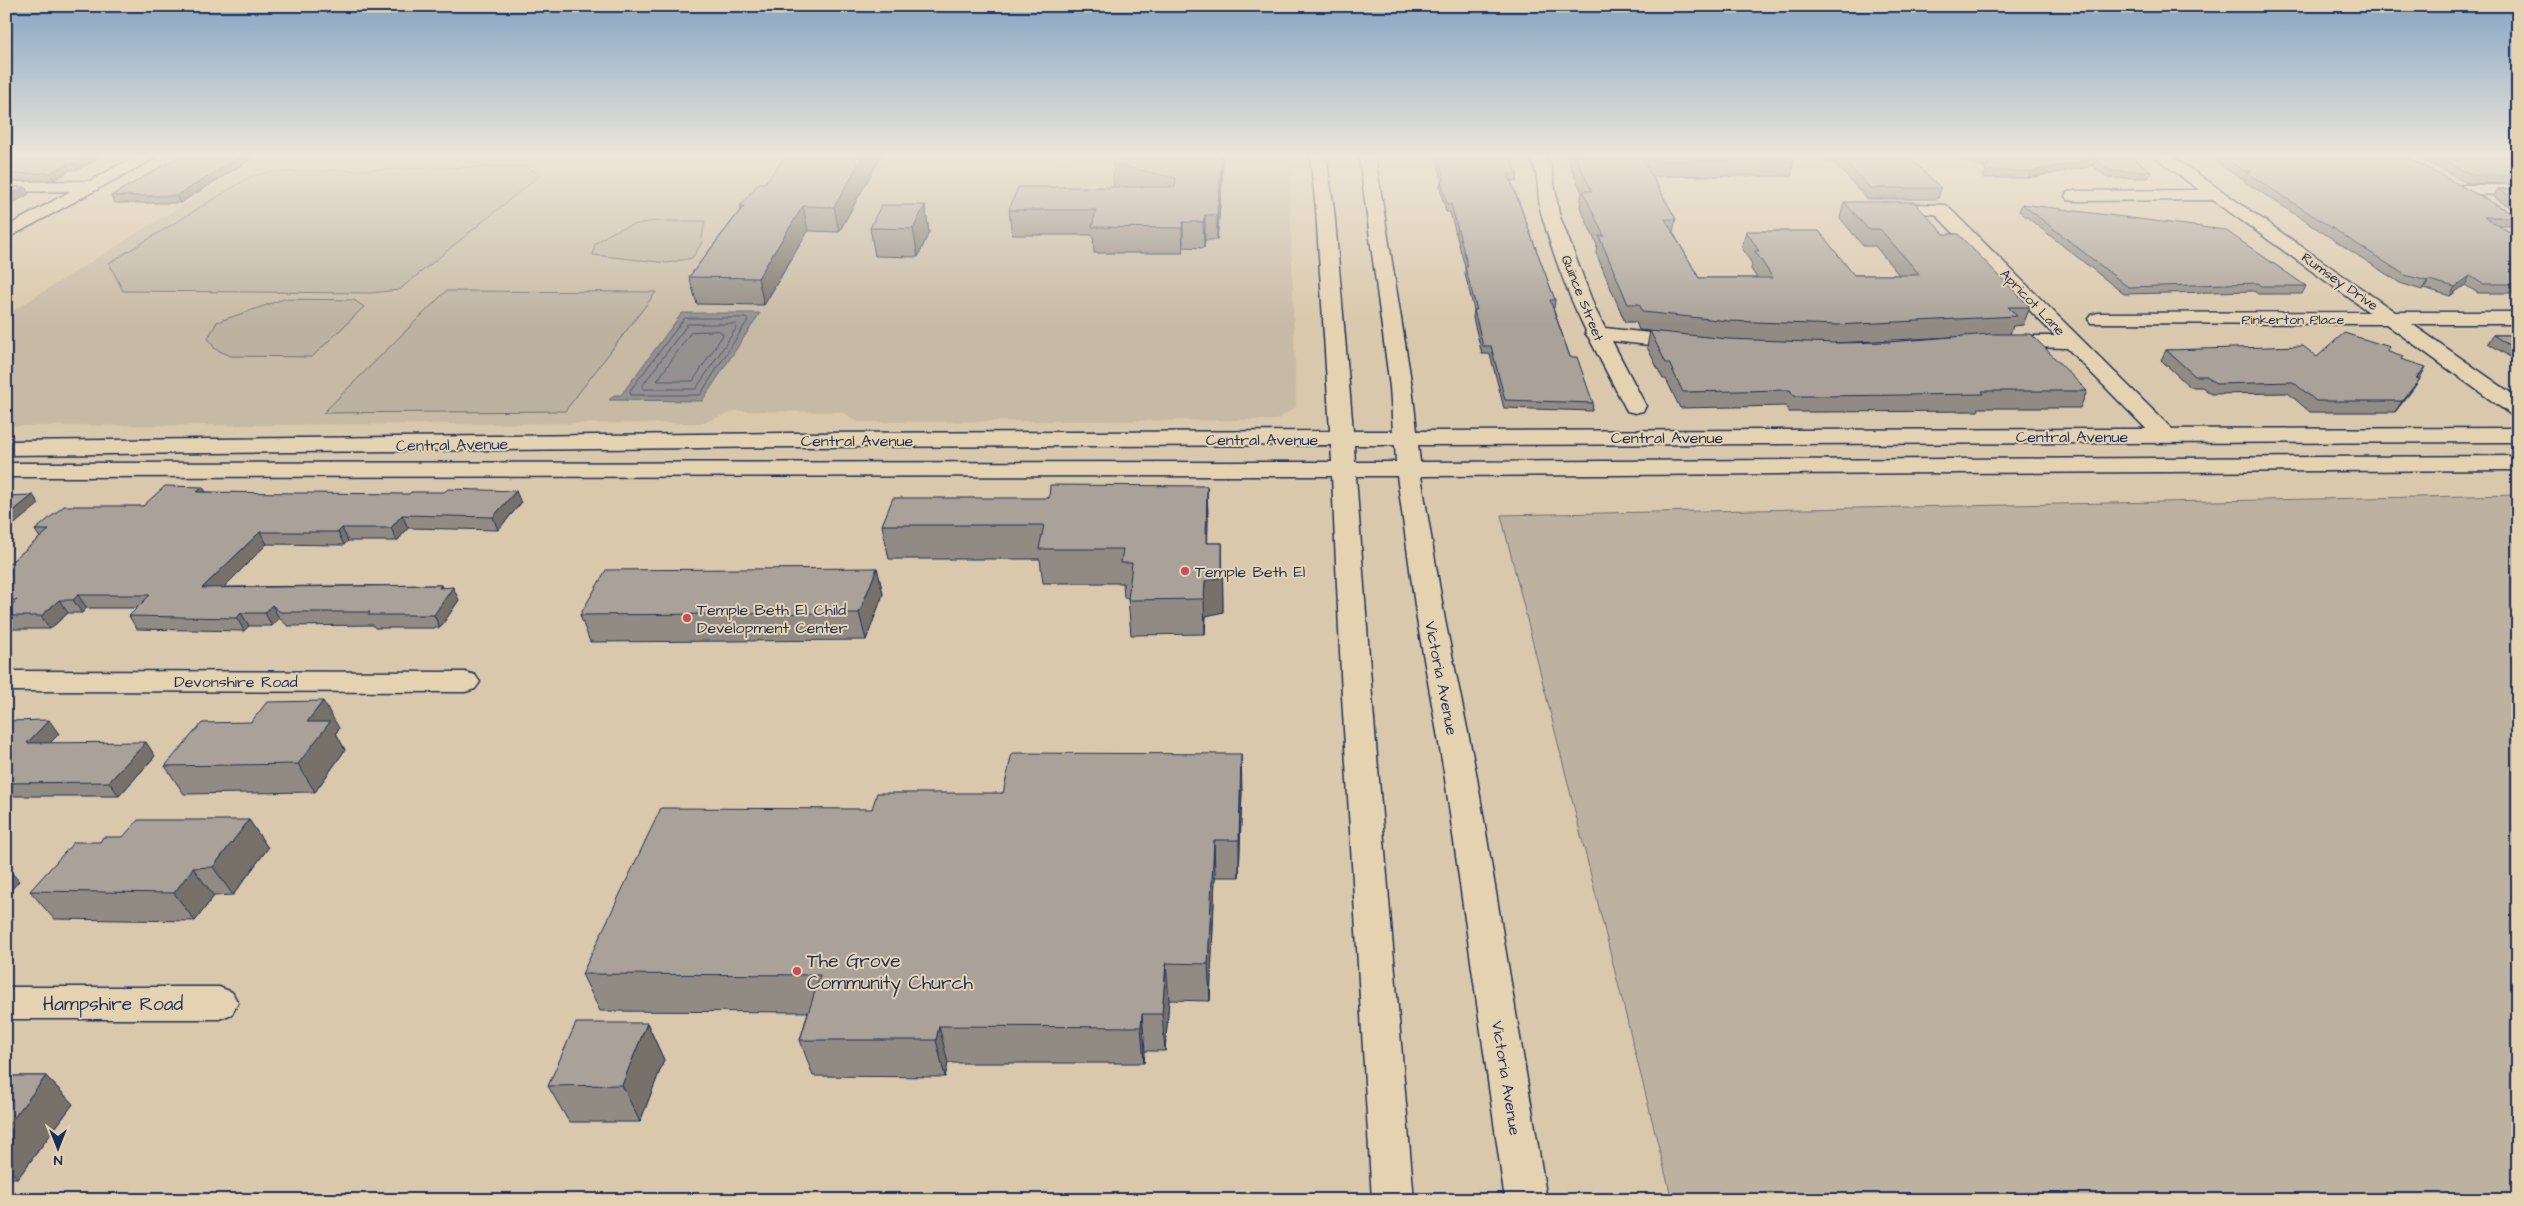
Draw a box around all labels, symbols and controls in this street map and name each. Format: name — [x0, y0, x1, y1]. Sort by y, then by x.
street label: Rumsey Drive — [2297, 248, 2382, 316]
street label: Quince Street — [1556, 252, 1609, 345]
street label: Apricot Lane — [1995, 265, 2070, 341]
street label: Pinkerton Place — [2242, 310, 2345, 330]
street label: Central Avenue — [2016, 426, 2129, 448]
street label: Central Avenue — [1611, 427, 1724, 449]
street label: Central Avenue — [1206, 429, 1319, 451]
street label: Central Avenue — [801, 430, 914, 452]
street label: Central Avenue — [396, 433, 509, 457]
place label: Temple Beth El — [1195, 561, 1305, 583]
marker: Temple Beth El — [1179, 565, 1191, 577]
place label: Temple Beth El Child Development Center — [697, 599, 848, 639]
marker: Temple Beth El Child Development Center — [681, 612, 693, 624]
street label: Victoria Avenue — [1419, 619, 1463, 737]
street label: Devonshire Road — [174, 671, 298, 693]
place label: The Grove Community Church — [807, 948, 973, 998]
marker: The Grove Community Church — [791, 965, 803, 977]
street label: Hampshire Road — [43, 991, 183, 1018]
street label: Victoria Avenue — [1486, 1019, 1526, 1137]
north arrow — [32, 1124, 82, 1174]
text: N — [53, 1150, 62, 1170]

